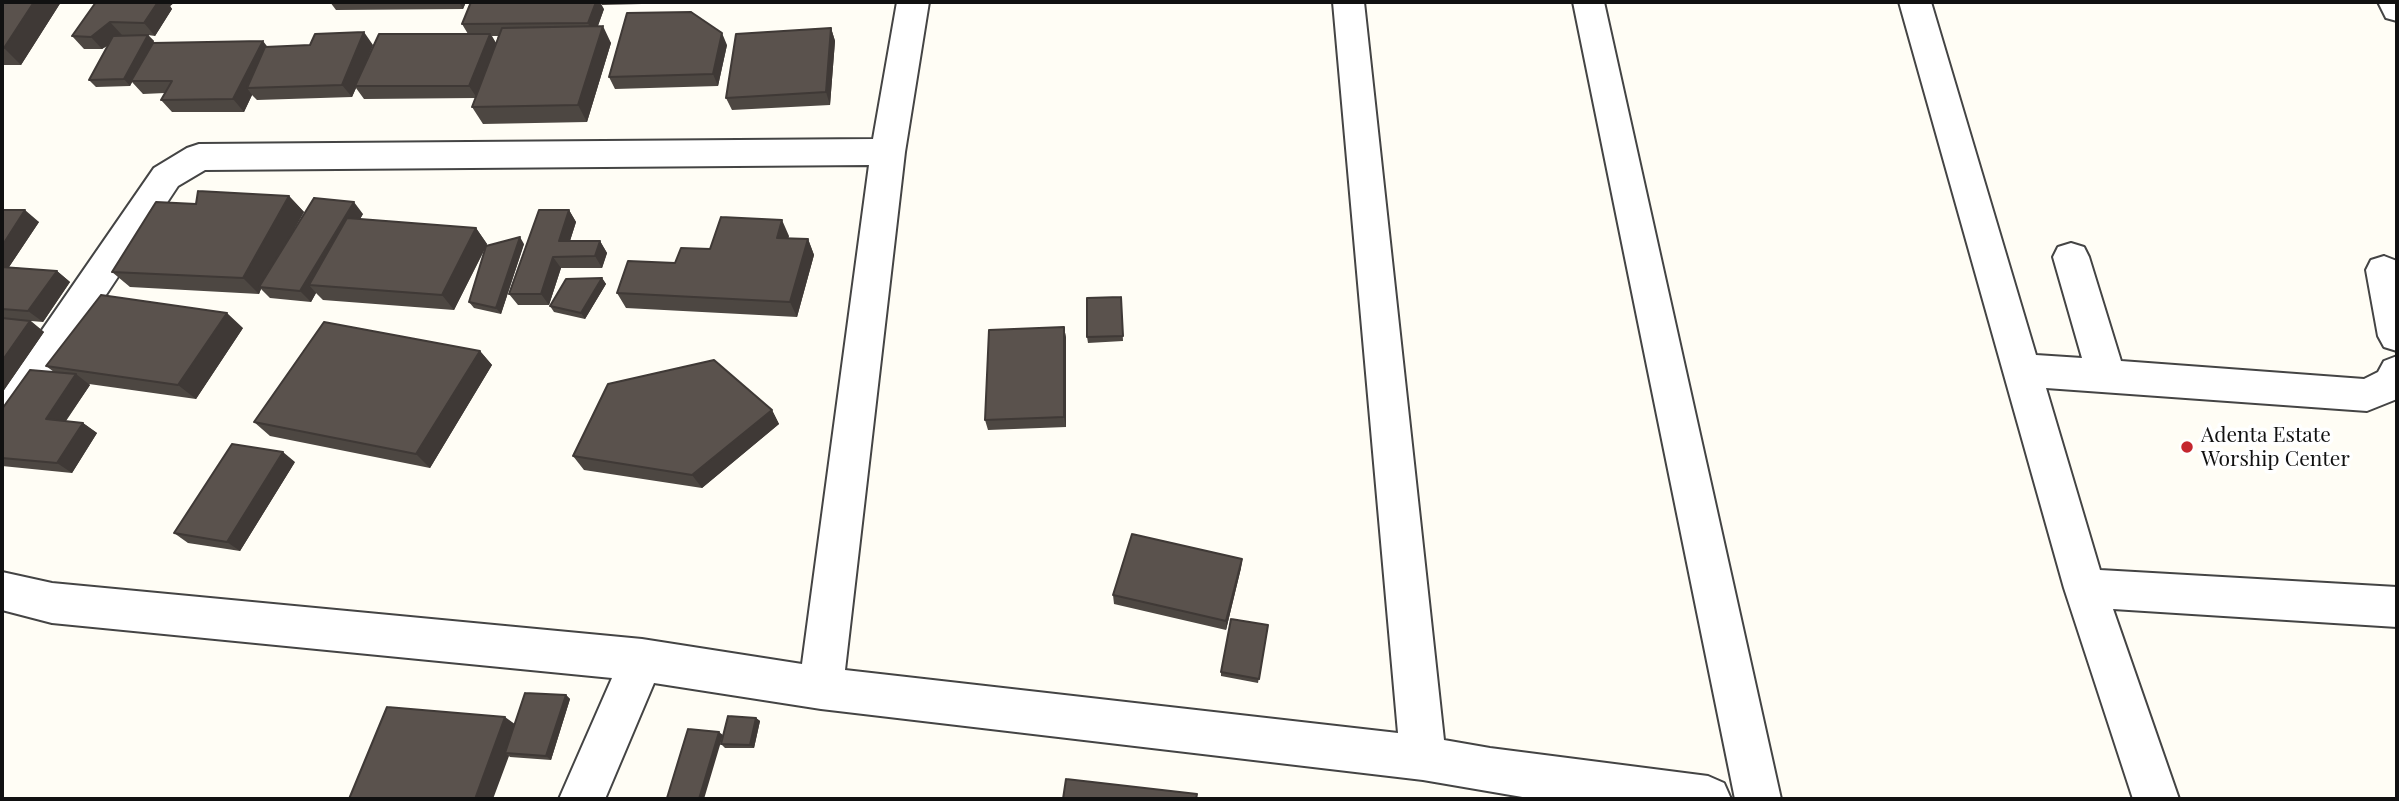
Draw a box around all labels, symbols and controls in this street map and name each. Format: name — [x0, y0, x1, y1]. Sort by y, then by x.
place label: Adenta Estate Worship Center — [2201, 422, 2350, 472]
marker: Adenta Estate Worship Center — [2179, 439, 2195, 455]

